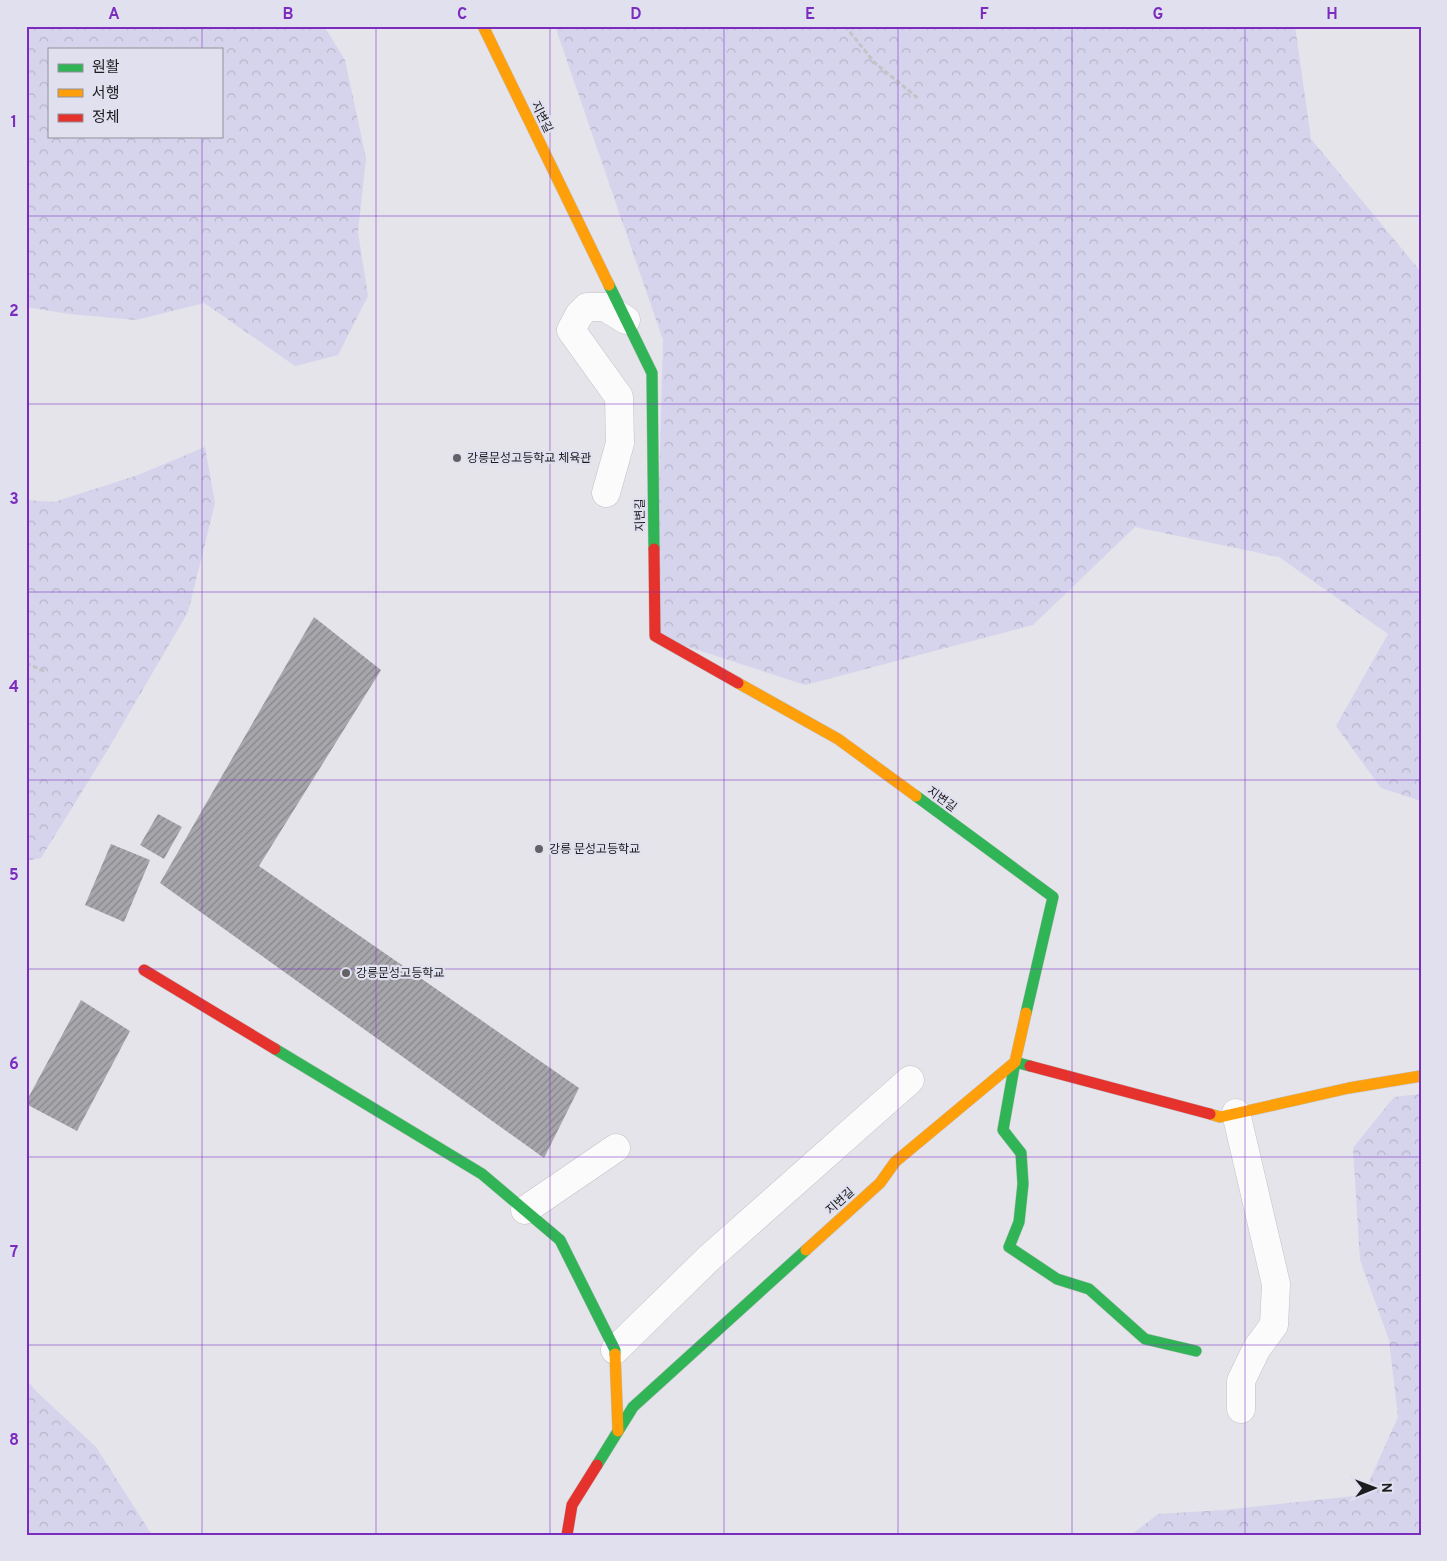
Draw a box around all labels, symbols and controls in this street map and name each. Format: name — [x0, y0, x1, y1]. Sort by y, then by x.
text: A — [108, 5, 120, 25]
text: B — [282, 5, 294, 25]
text: C — [457, 5, 467, 25]
text: D — [630, 5, 642, 25]
text: E — [805, 5, 815, 25]
text: F — [979, 5, 989, 25]
text: G — [1153, 5, 1163, 25]
text: H — [1326, 5, 1338, 25]
legend — [48, 48, 222, 138]
text: 원활 — [92, 59, 120, 78]
text: 서행 — [92, 85, 120, 104]
street label: 지변길 — [527, 99, 556, 136]
text: 정체 — [92, 109, 120, 128]
text: 1 — [11, 113, 17, 133]
text: 2 — [9, 302, 19, 322]
place label: 강릉문성고등학교 체육관 — [467, 451, 591, 467]
marker: 강릉문성고등학교 체육관 — [451, 452, 463, 464]
text: 3 — [9, 490, 19, 510]
street label: 지변길 — [633, 498, 649, 532]
text: 4 — [9, 678, 19, 698]
street label: 지변길 — [923, 784, 960, 816]
place label: 강릉 문성고등학교 — [549, 842, 640, 858]
marker: 강릉 문성고등학교 — [533, 843, 545, 855]
text: 5 — [9, 866, 19, 886]
place label: 강릉문성고등학교 — [356, 966, 444, 982]
marker: 강릉문성고등학교 — [340, 967, 352, 979]
text: 6 — [9, 1055, 19, 1075]
street label: 지변길 — [823, 1185, 858, 1219]
text: 7 — [10, 1243, 18, 1263]
text: 8 — [9, 1431, 19, 1451]
north arrow — [1350, 1464, 1400, 1514]
text: N — [1377, 1483, 1394, 1493]

